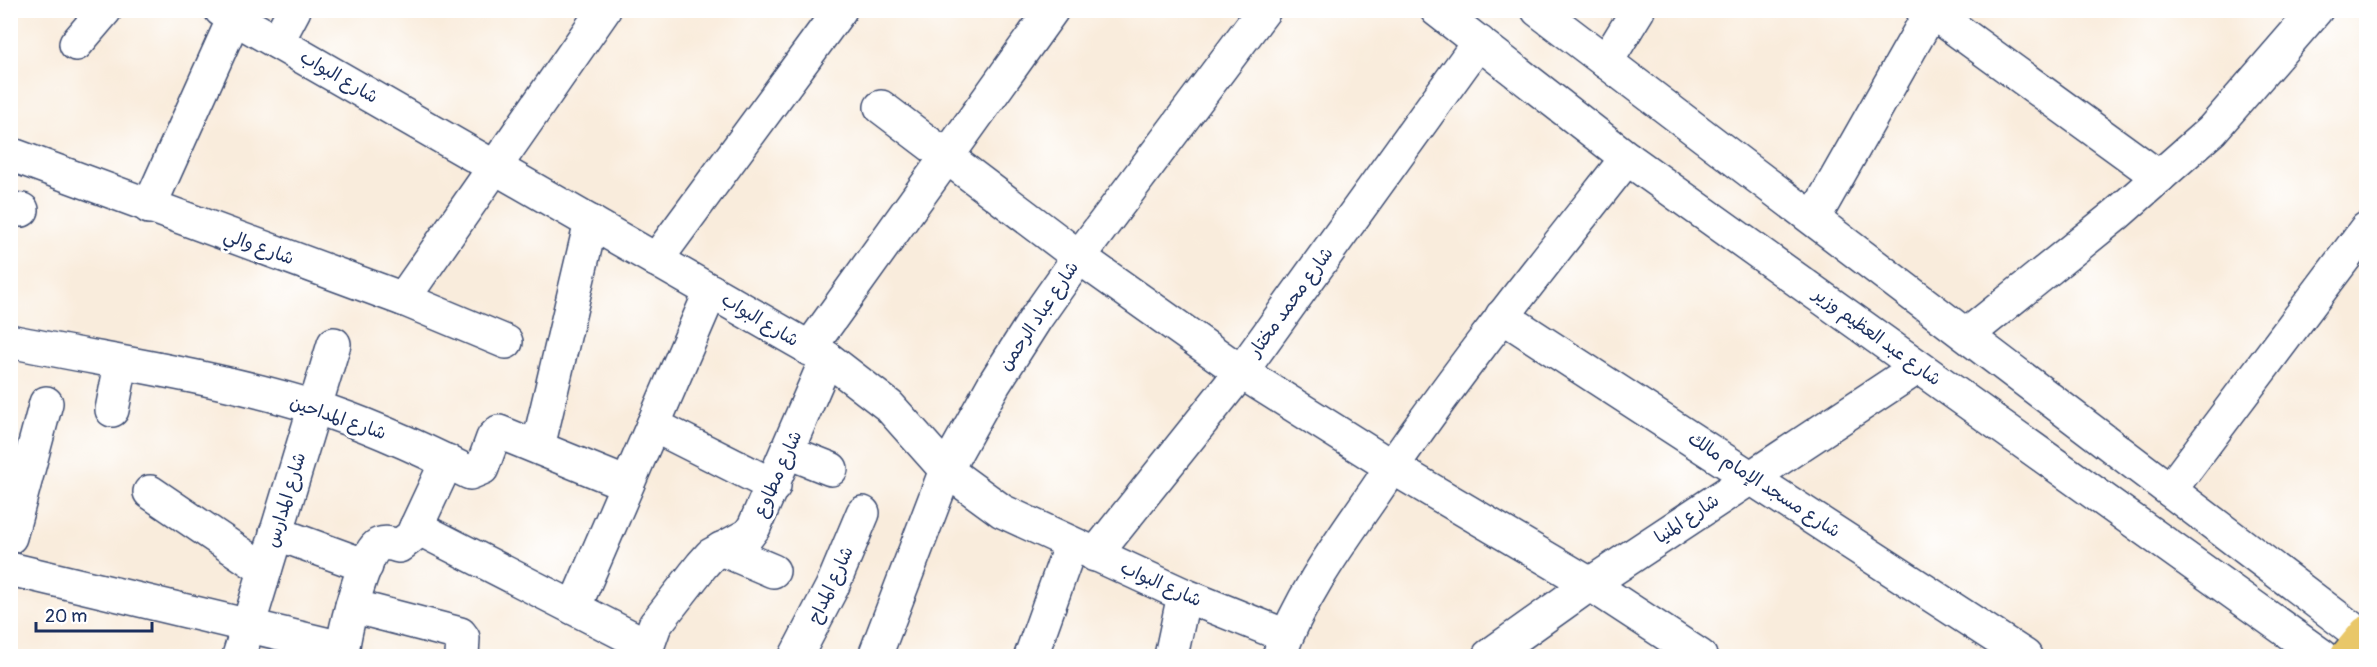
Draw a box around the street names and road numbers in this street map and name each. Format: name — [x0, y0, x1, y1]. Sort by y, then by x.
street label: شارع البواب — [296, 45, 382, 109]
street label: شارع والي — [219, 224, 297, 274]
street label: شارع محمد مختار — [1242, 243, 1338, 363]
street label: شارع عباد الرحمن — [994, 257, 1084, 375]
street label: شارع عبد العظيم وزير — [1806, 282, 1946, 393]
street label: شارع البواب — [717, 288, 803, 352]
street label: شارع المداحين — [287, 391, 389, 445]
street label: شارع مطاوع — [749, 427, 807, 521]
street label: شارع مسجد الإمام مالك — [1682, 427, 1845, 545]
street label: شارع المدارس — [261, 450, 311, 550]
street label: شارع المنيا — [1650, 489, 1724, 549]
street label: شارع المداح — [803, 543, 859, 627]
street label: شارع البواب — [1117, 556, 1205, 612]

